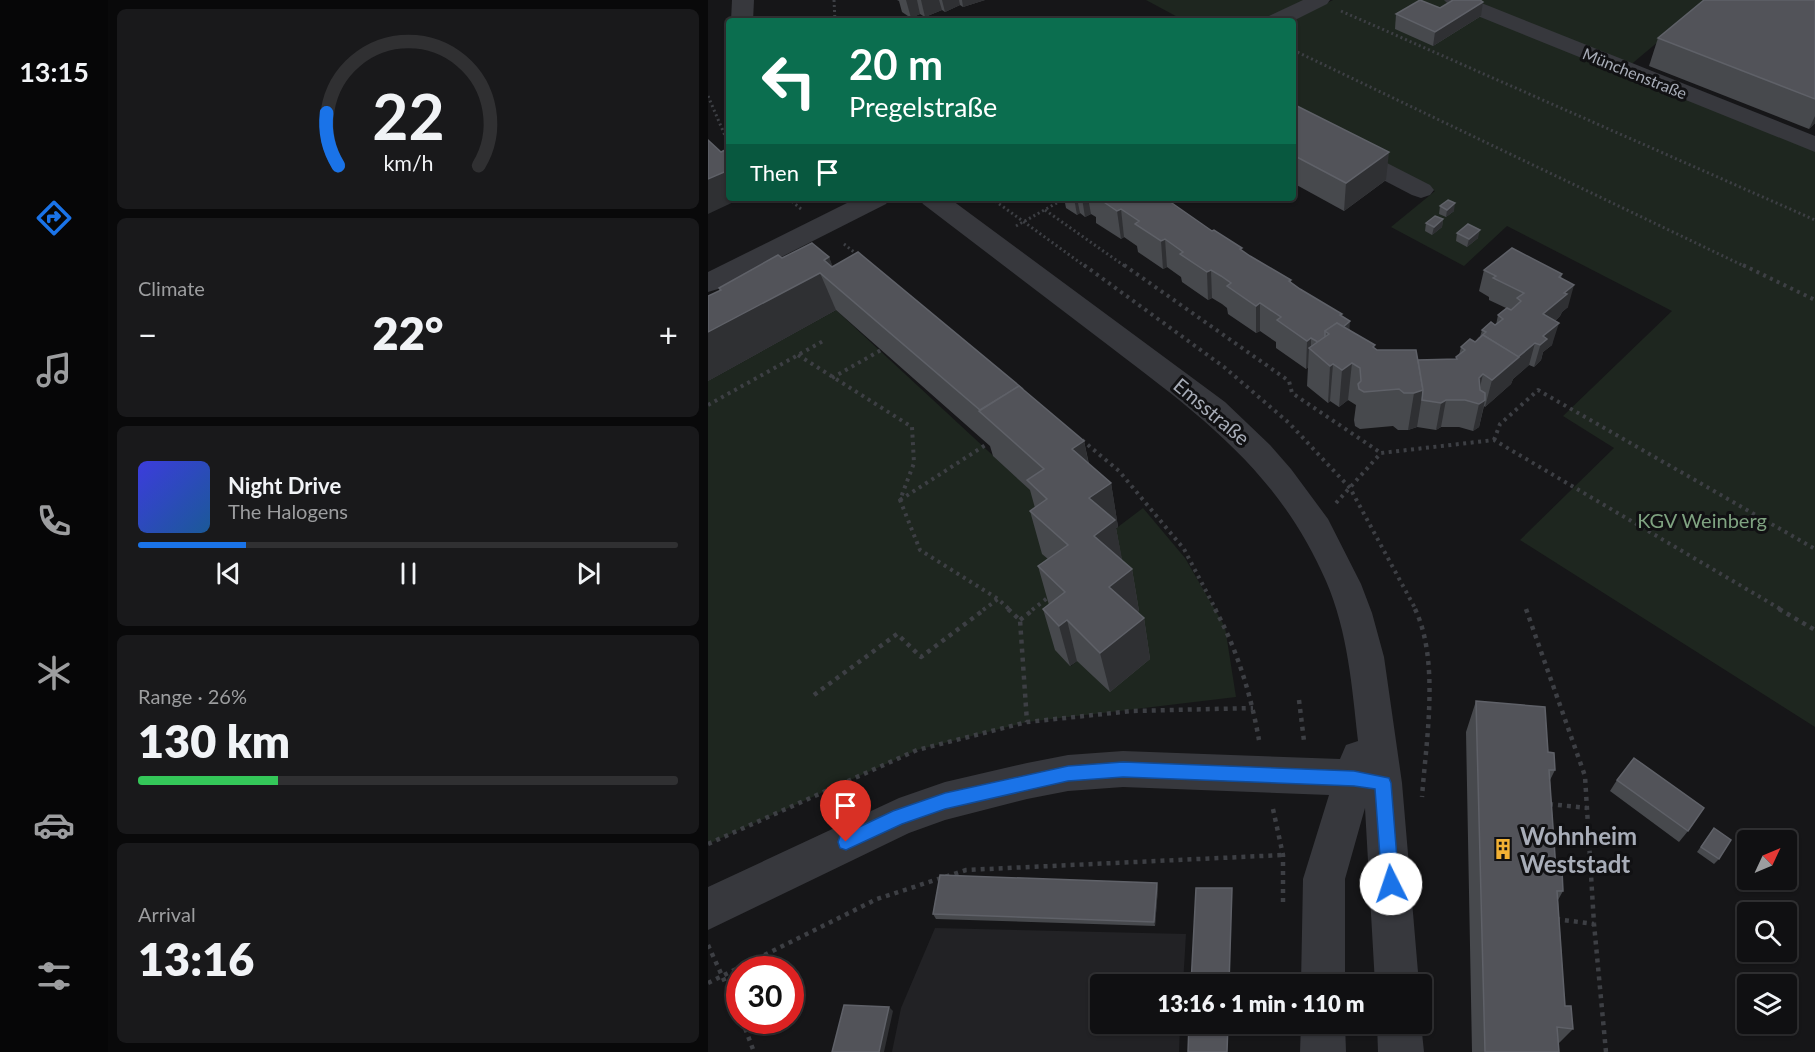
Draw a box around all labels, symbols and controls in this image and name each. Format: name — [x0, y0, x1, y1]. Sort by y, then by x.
text: 20 m — [849, 39, 943, 89]
icon: left — [750, 42, 828, 120]
street label: Münchenstraße — [1580, 43, 1690, 103]
text: 13:15 — [19, 55, 89, 88]
text: 22 — [372, 78, 444, 153]
text: Pregelstraße — [849, 90, 997, 123]
text: km/h — [383, 150, 433, 176]
icon: arrive — [811, 156, 844, 189]
text: Then — [750, 159, 799, 186]
icon: directions — [33, 197, 75, 239]
text: Climate — [138, 276, 205, 300]
text: 22° — [373, 306, 443, 360]
text: − — [138, 314, 157, 354]
text: + — [659, 314, 678, 354]
icon: music — [33, 349, 75, 391]
street label: Emsstraße — [1169, 372, 1255, 450]
text: Night Drive — [228, 472, 341, 499]
text: The Halogens — [228, 499, 348, 523]
icon: phone — [33, 500, 75, 542]
park label: KGV Weinberg — [1637, 508, 1767, 532]
icon: previous — [212, 557, 245, 590]
icon: pause — [392, 557, 425, 590]
icon: next — [572, 557, 605, 590]
icon: climate — [33, 652, 75, 694]
text: Range · 26% — [138, 684, 247, 708]
text: 130 km — [138, 714, 290, 768]
pin — [820, 780, 871, 842]
icon: arrive — [829, 789, 862, 822]
icon: car — [33, 804, 75, 846]
place label: Wohnheim Weststadt — [1520, 821, 1637, 878]
north arrow — [1737, 830, 1797, 890]
map controls — [1737, 830, 1797, 1034]
building icon: Wohnheim Weststadt — [1491, 837, 1515, 861]
position arrow — [1359, 852, 1423, 916]
text: Arrival — [138, 902, 196, 926]
button: search — [1737, 902, 1797, 962]
text: 13:16 — [138, 932, 254, 986]
icon: filters — [33, 955, 75, 997]
speed limit sign: 30 — [726, 956, 804, 1034]
button: layers — [1737, 974, 1797, 1034]
text: 13:16 · 1 min · 110 m — [1158, 990, 1364, 1017]

